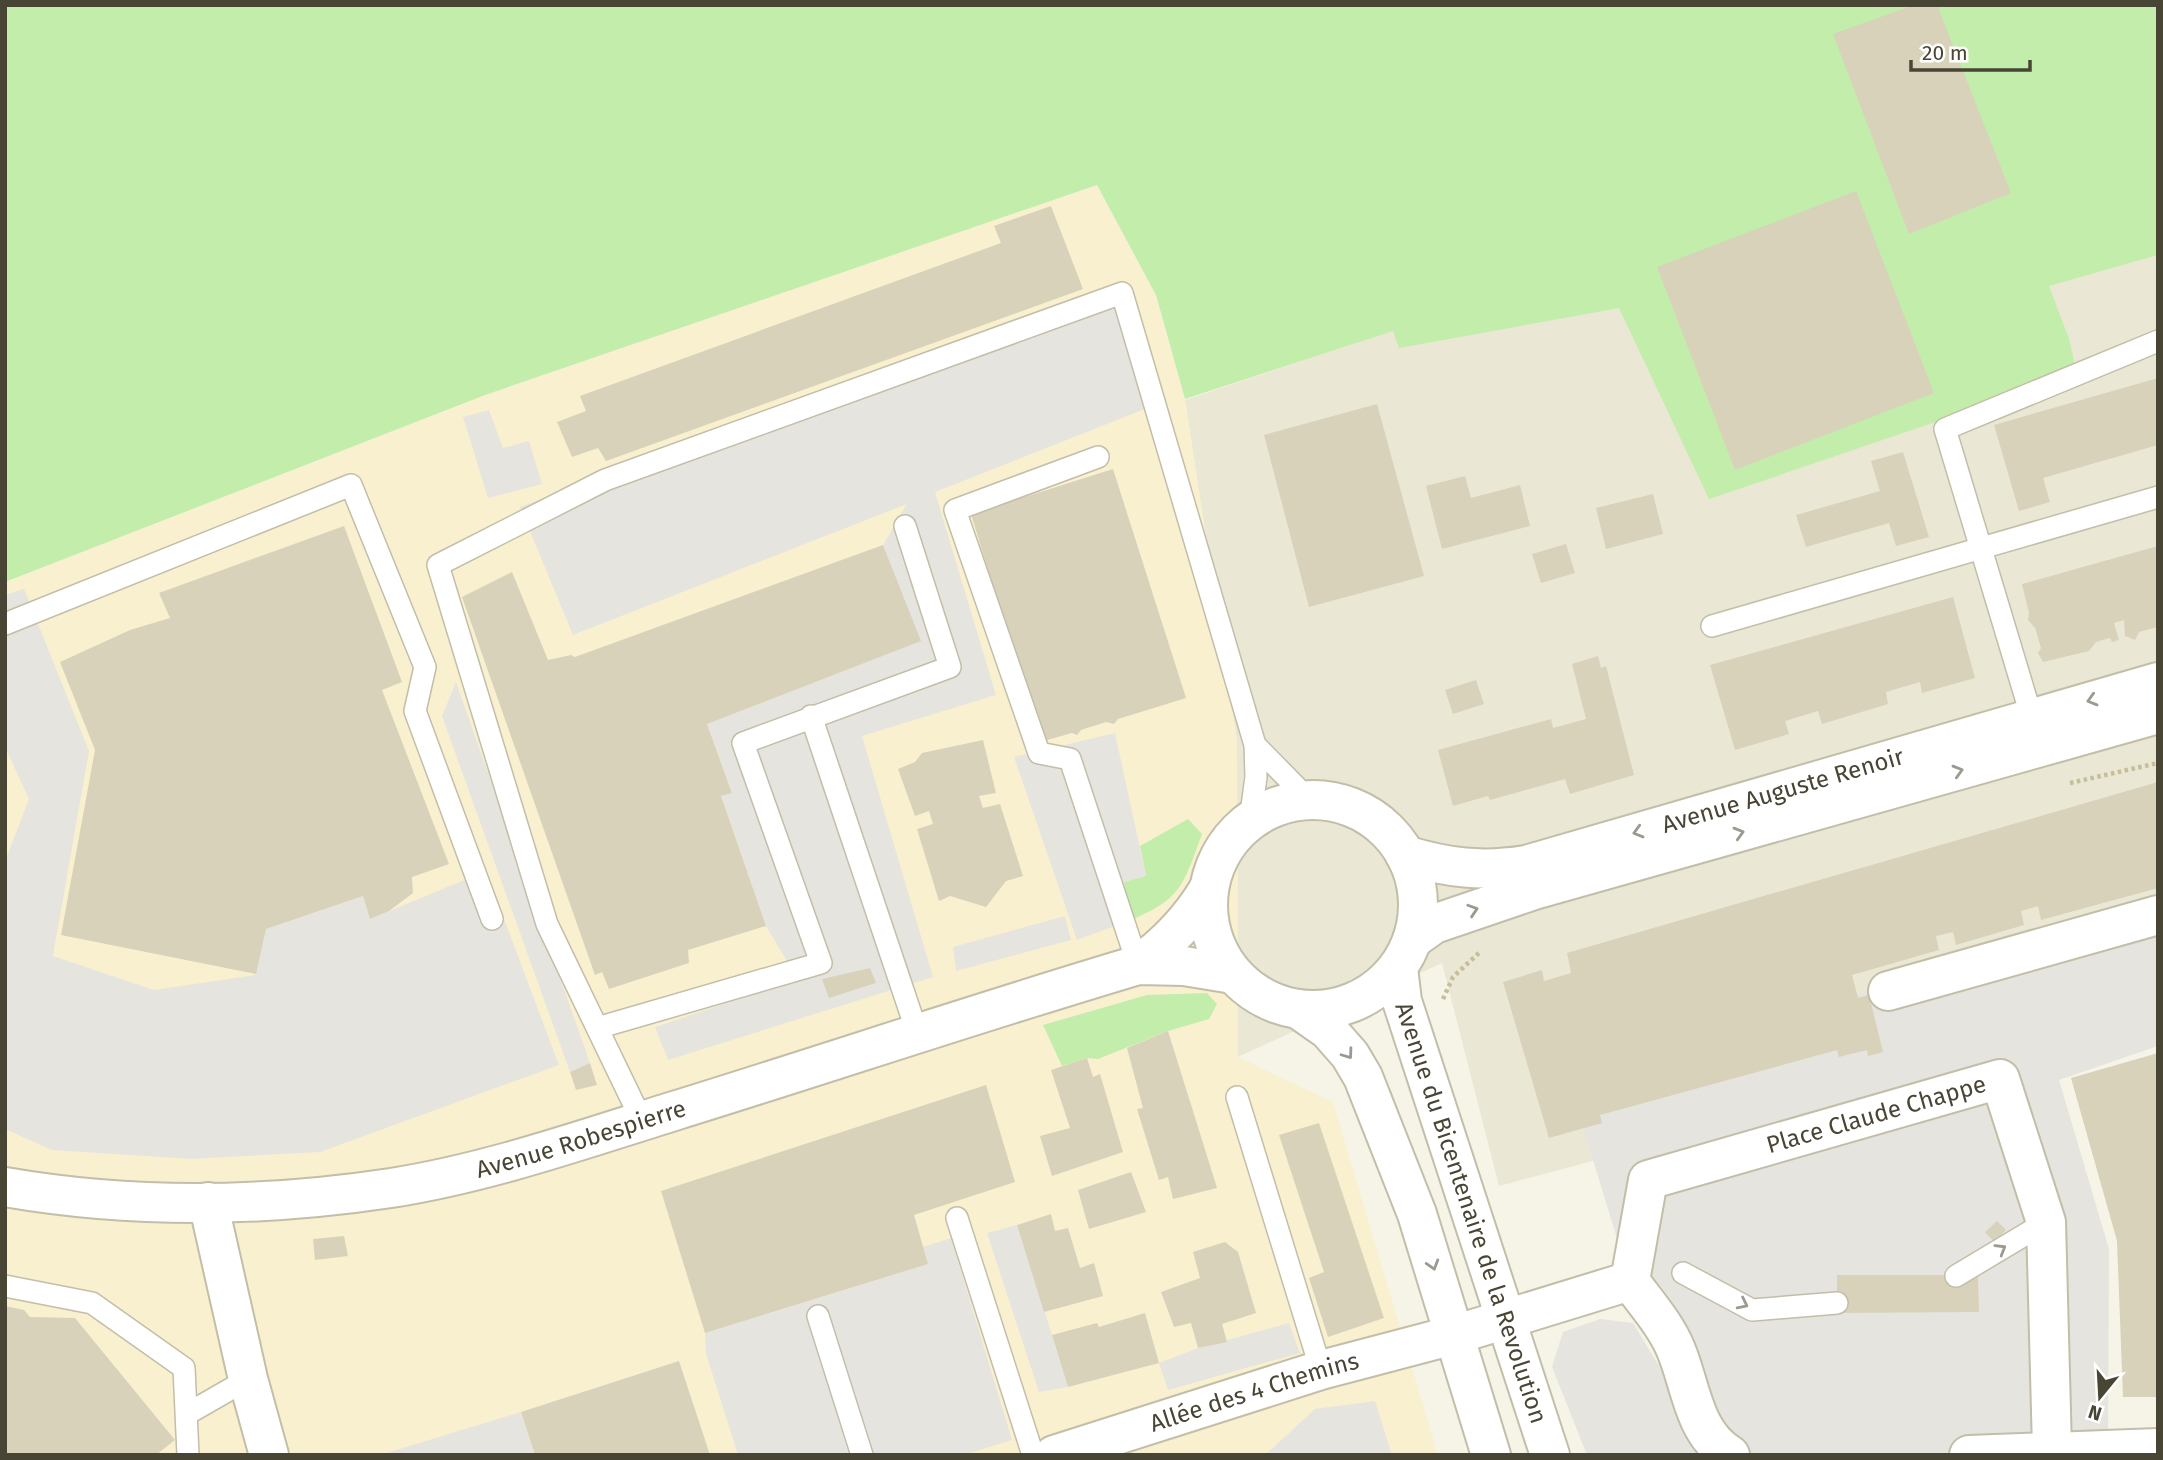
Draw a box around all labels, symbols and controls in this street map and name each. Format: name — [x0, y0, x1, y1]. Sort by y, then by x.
scale bar — [1911, 28, 2030, 72]
text: 20 m — [1922, 40, 1968, 66]
one-way arrow — [2086, 692, 2098, 707]
street label: Avenue Auguste Renoir — [1659, 742, 1908, 839]
one-way arrow — [1952, 764, 1964, 779]
one-way arrow — [1633, 823, 1645, 838]
one-way arrow — [1733, 826, 1745, 841]
one-way arrow — [1467, 904, 1479, 918]
street label: Avenue du Bicentenaire de la Revolution — [1389, 999, 1553, 1427]
one-way arrow — [1340, 1046, 1352, 1059]
street label: Place Claude Chappe — [1763, 1070, 1989, 1159]
street label: Avenue Robespierre — [473, 1094, 689, 1184]
one-way arrow — [1994, 1244, 2007, 1257]
one-way arrow — [1424, 1258, 1439, 1270]
one-way arrow — [1736, 1296, 1748, 1310]
street label: Allée des 4 Chemins — [1146, 1347, 1362, 1438]
north arrow — [2065, 1362, 2135, 1432]
text: N — [2085, 1400, 2104, 1426]

